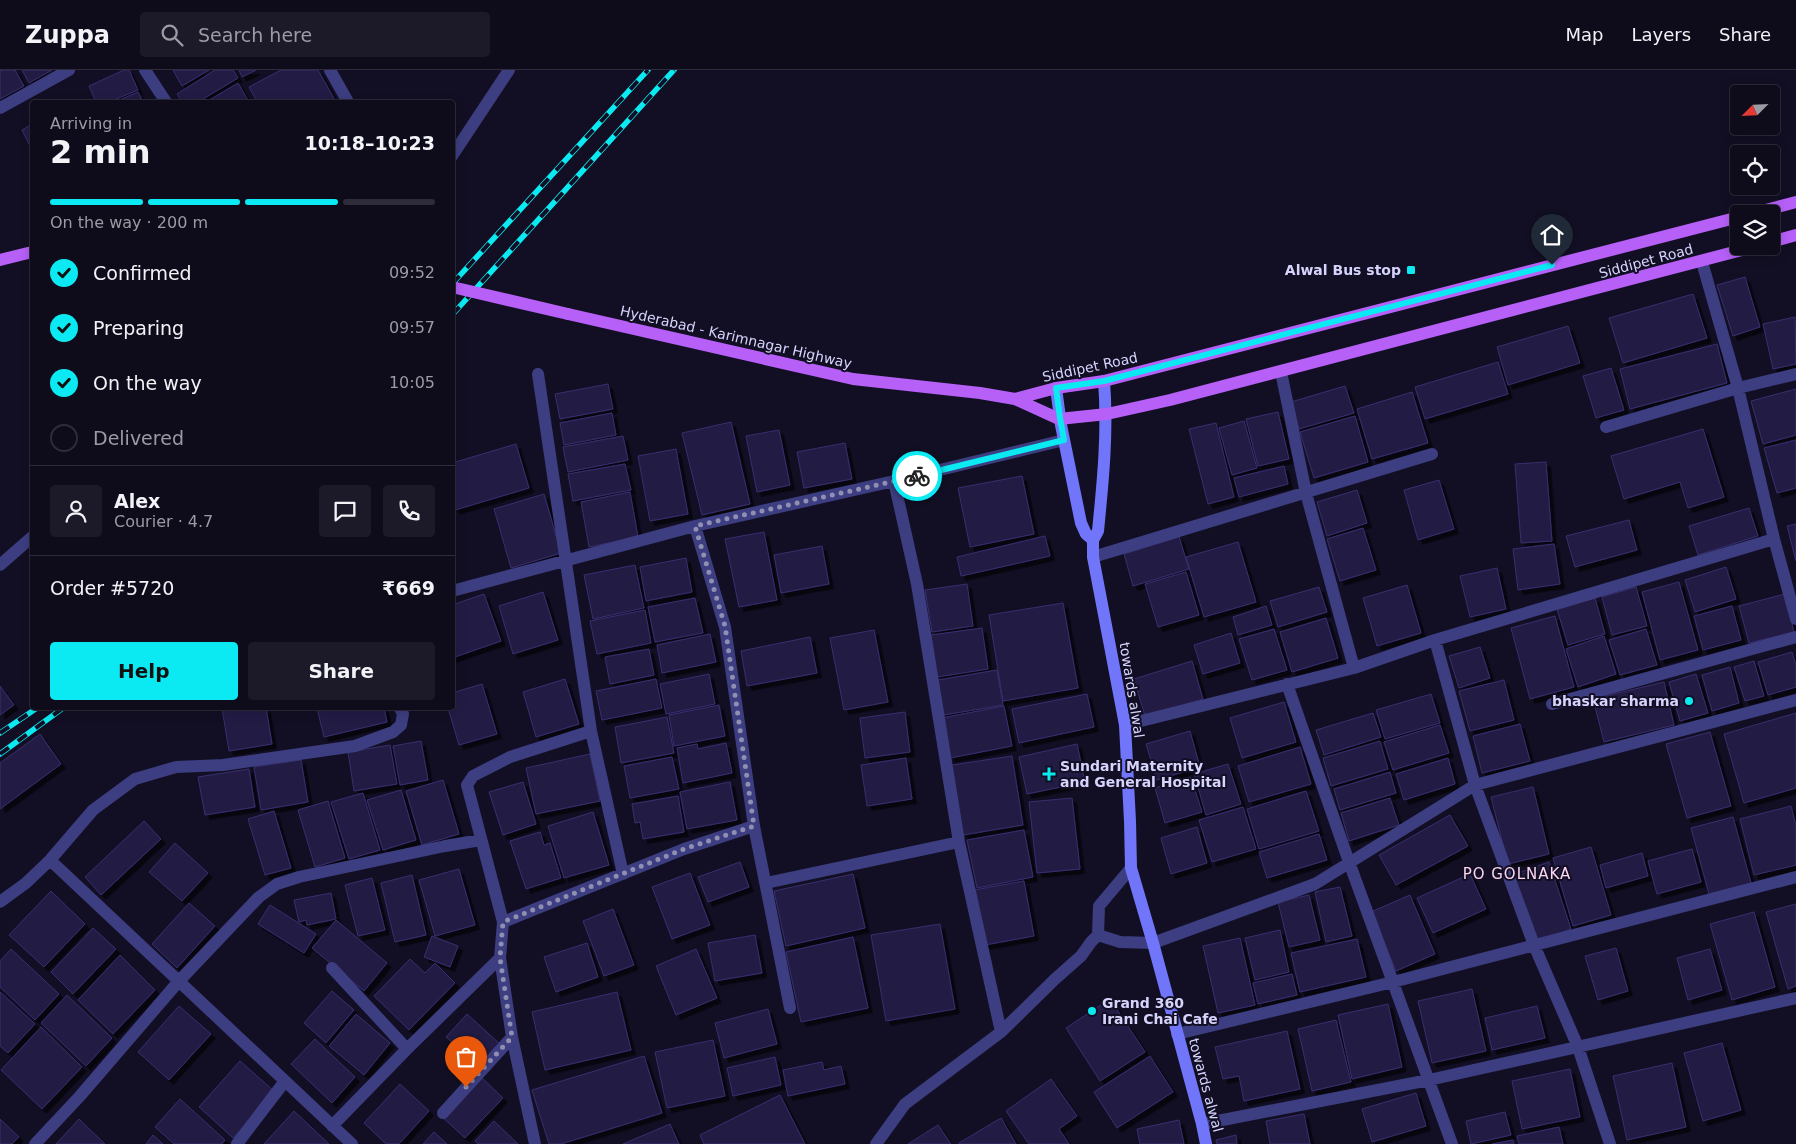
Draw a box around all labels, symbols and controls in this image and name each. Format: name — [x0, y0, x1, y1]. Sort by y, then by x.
search box — [140, 12, 490, 57]
text: Zuppa — [25, 21, 110, 49]
icon: search — [158, 21, 186, 49]
text: Search here — [198, 24, 312, 46]
text: Map — [1565, 24, 1603, 45]
text: Layers — [1631, 24, 1691, 45]
text: Share — [1719, 24, 1771, 45]
north arrow — [1730, 85, 1780, 135]
map controls — [1730, 85, 1780, 255]
text: Arriving in — [50, 114, 132, 133]
text: 10:18–10:23 — [305, 132, 435, 154]
text: 2 min — [50, 133, 151, 171]
button: locate — [1730, 145, 1780, 195]
button: layers — [1730, 205, 1780, 255]
text: On the way · 200 m — [50, 213, 208, 232]
pin — [1531, 214, 1573, 265]
icon: home — [1538, 221, 1566, 249]
street label: Siddipet Road — [1597, 241, 1695, 281]
icon: check — [50, 259, 78, 287]
text: Confirmed — [93, 262, 192, 284]
place label: Alwal Bus stop — [1285, 262, 1401, 278]
text: 09:52 — [389, 263, 435, 282]
marker: Alwal Bus stop — [1405, 264, 1417, 276]
street label: Hyderabad - Karimnagar Highway — [619, 303, 853, 371]
icon: check — [50, 314, 78, 342]
text: Preparing — [93, 317, 184, 339]
text: 09:57 — [389, 318, 435, 337]
street label: Siddipet Road — [1041, 349, 1139, 385]
icon: check — [50, 369, 78, 397]
text: On the way — [93, 372, 202, 394]
text: 10:05 — [389, 373, 435, 392]
text: Delivered — [93, 427, 184, 449]
courier — [892, 451, 942, 501]
icon: bike — [903, 462, 931, 490]
button: person — [50, 485, 102, 537]
button: chat — [319, 485, 371, 537]
button: phone — [383, 485, 435, 537]
text: Alex — [114, 490, 160, 512]
text: Courier · 4.7 — [114, 512, 213, 531]
text: Order #5720 — [50, 577, 174, 599]
text: ₹669 — [382, 577, 435, 599]
street label: towards alwal — [1117, 641, 1147, 739]
button: Help — [50, 642, 238, 700]
button: Share — [248, 642, 435, 700]
place label: bhaskar sharma — [1552, 693, 1679, 709]
marker: bhaskar sharma — [1683, 695, 1695, 707]
place label: Sundari Maternity and General Hospital — [1060, 758, 1226, 790]
marker: Sundari Maternity and General Hospital — [1042, 767, 1056, 781]
district label: PO GOLNAKA — [1463, 865, 1571, 883]
place label: Grand 360 Irani Chai Cafe — [1102, 995, 1218, 1027]
marker: Grand 360 Irani Chai Cafe — [1086, 1005, 1098, 1017]
pin — [445, 1036, 487, 1087]
street label: towards alwal — [1186, 1036, 1226, 1134]
icon: bag — [452, 1043, 480, 1071]

